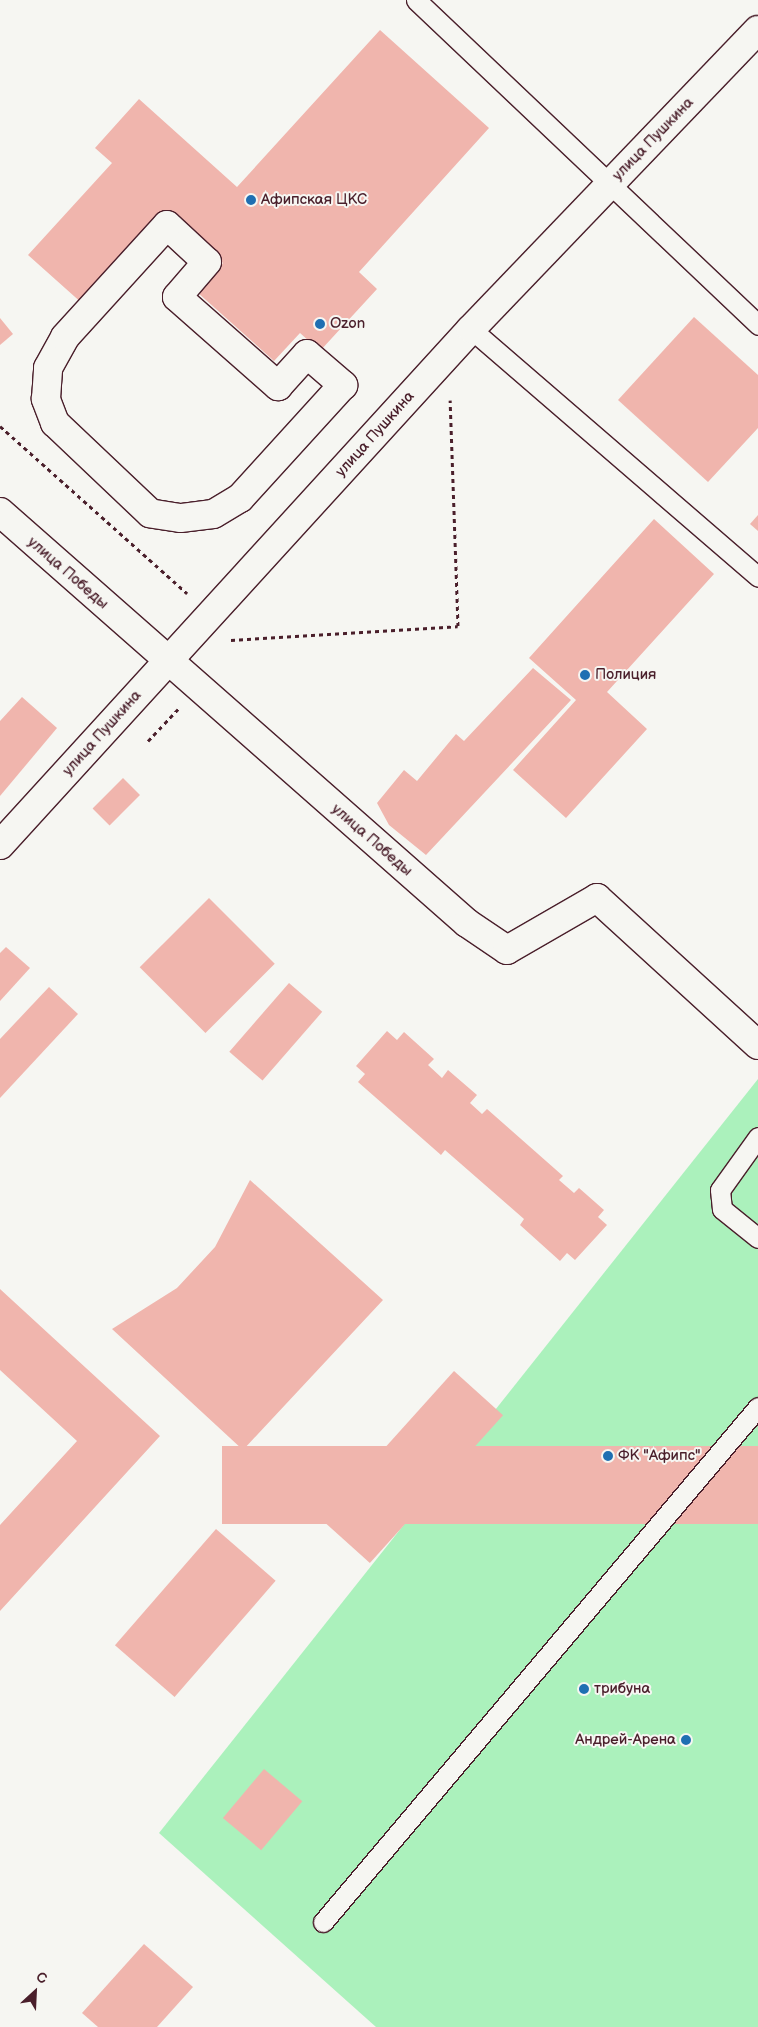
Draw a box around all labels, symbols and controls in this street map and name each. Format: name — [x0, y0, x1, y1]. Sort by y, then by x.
street label: улица Пушкина — [609, 94, 697, 184]
place label: Афипская ЦКС — [261, 191, 367, 209]
marker: Афипская ЦКС — [245, 194, 257, 206]
place label: Ozon — [330, 315, 365, 333]
marker: Ozon — [314, 318, 326, 330]
street label: улица Пушкина — [332, 387, 418, 481]
street label: улица Победы — [24, 533, 112, 613]
place label: Полиция — [595, 666, 656, 684]
marker: Полиция — [579, 669, 591, 681]
street label: улица Пушкина — [59, 686, 145, 780]
street label: улица Победы — [328, 800, 416, 880]
place label: ФК "Афипс" — [618, 1447, 701, 1465]
marker: ФК "Афипс" — [602, 1450, 614, 1462]
place label: трибуна — [594, 1680, 650, 1698]
marker: трибуна — [578, 1683, 590, 1695]
place label: Андрей-Арена — [575, 1731, 676, 1749]
marker: Андрей-Арена — [680, 1734, 692, 1746]
north arrow — [10, 1967, 60, 2017]
text: С — [34, 1968, 50, 1988]

